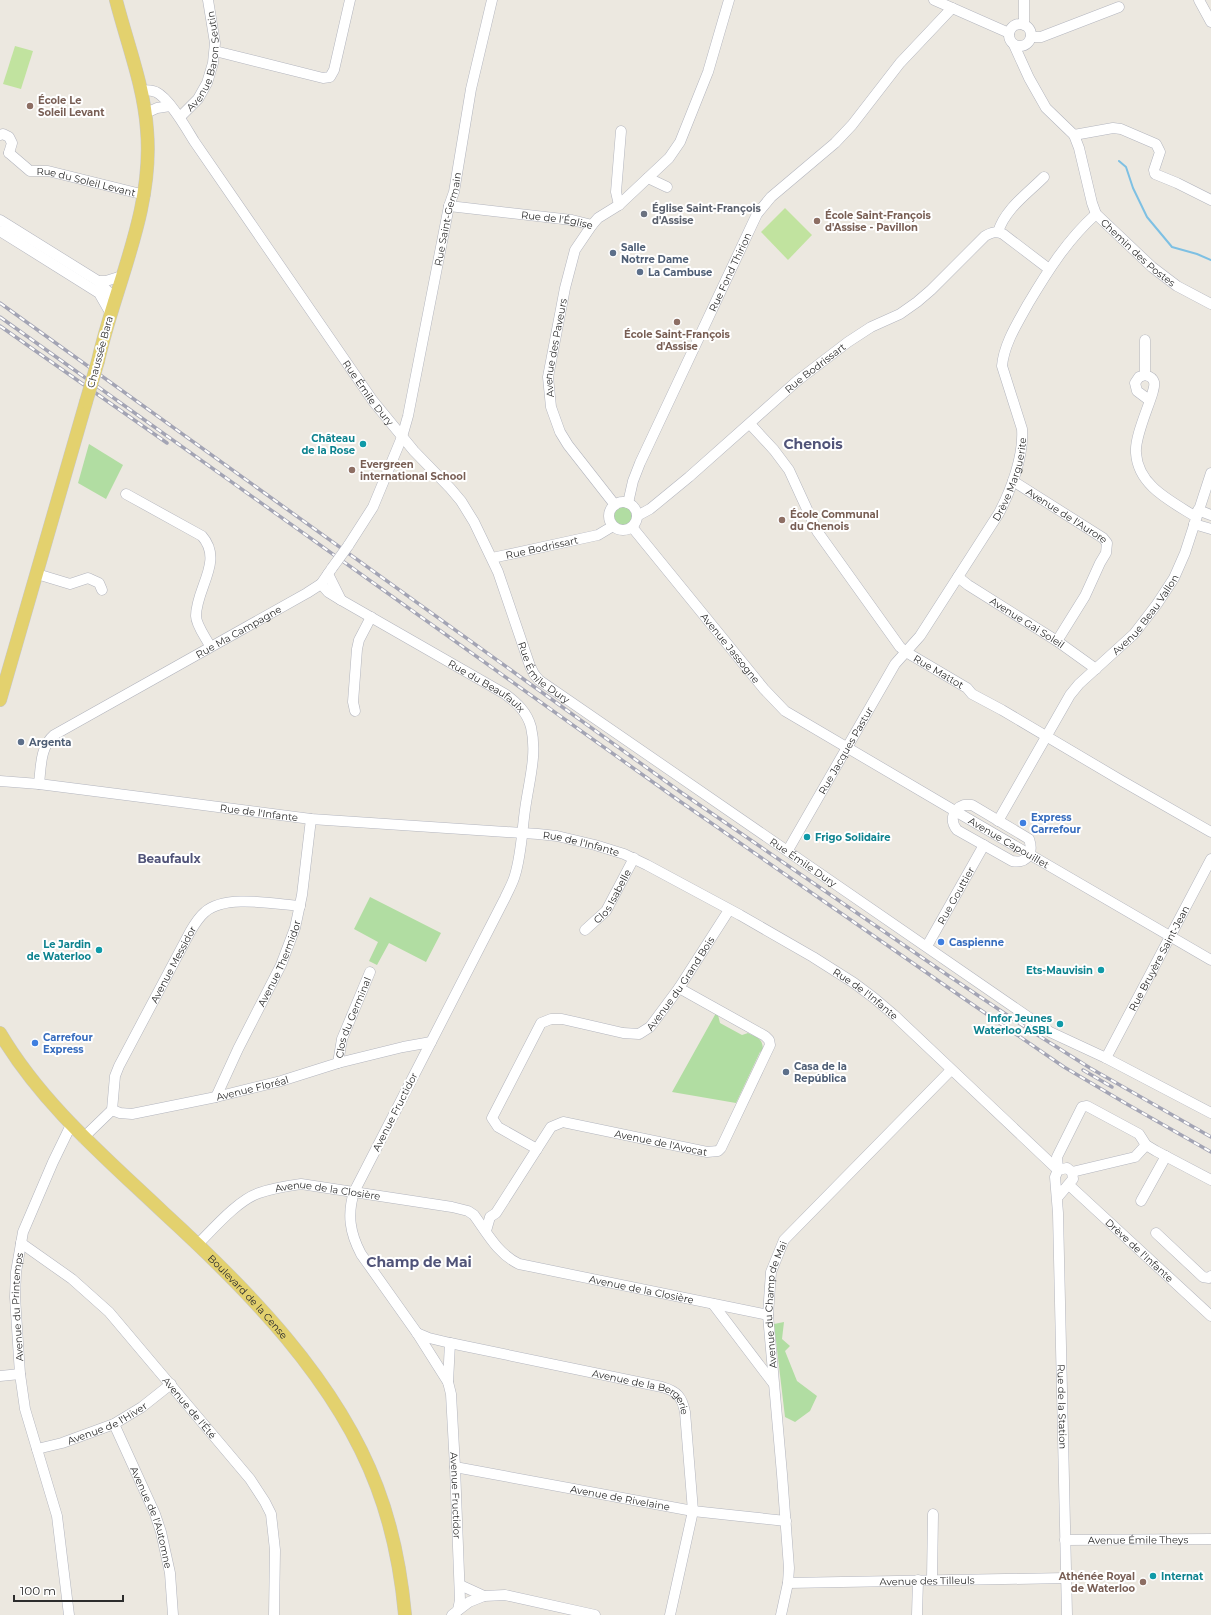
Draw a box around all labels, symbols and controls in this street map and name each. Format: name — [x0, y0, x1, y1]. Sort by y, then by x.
street label: Avenue Baron Seutin — [183, 10, 221, 114]
place label: École Le Soleil Levant — [38, 94, 105, 119]
marker: École Le Soleil Levant — [25, 101, 35, 111]
street label: Rue du Soleil Levant — [36, 165, 137, 199]
street label: Rue Saint-Germain — [431, 171, 464, 267]
place label: Église Saint-François d'Assise — [652, 202, 761, 227]
street label: Rue de l'Église — [520, 208, 594, 232]
marker: Église Saint-François d'Assise — [639, 209, 649, 219]
place label: École Saint-François d'Assise - Pavillon — [825, 209, 932, 234]
marker: École Saint-François d'Assise - Pavillon — [812, 216, 822, 226]
street label: Chemin des Postes — [1098, 216, 1178, 289]
street label: Rue Fond Thirion — [706, 230, 754, 314]
place label: Salle Notrre Dame — [621, 241, 689, 266]
marker: Salle Notrre Dame — [608, 248, 618, 258]
place label: La Cambuse — [648, 266, 712, 279]
marker: La Cambuse — [635, 267, 645, 277]
street label: Avenue des Paveurs — [541, 297, 569, 398]
street label: Chaussée Bara — [84, 315, 116, 389]
marker: École Saint-François d'Assise — [672, 317, 682, 327]
place label: École Saint-François d'Assise — [624, 328, 731, 353]
street label: Rue Bodrissart — [782, 340, 848, 396]
street label: Rue Émile Dury — [340, 357, 397, 429]
place label: Château de la Rose — [301, 432, 355, 457]
district label: Chenois — [783, 435, 843, 453]
street label: Drève Marguerite — [989, 437, 1029, 523]
marker: Château de la Rose — [358, 439, 368, 449]
place label: Evergreen international School — [360, 458, 466, 483]
marker: Evergreen international School — [347, 465, 357, 475]
street label: Avenue de l'Aurore — [1024, 485, 1111, 546]
place label: École Communal du Chenois — [790, 508, 879, 533]
marker: École Communal du Chenois — [777, 515, 787, 525]
street label: Rue Bodrissart — [504, 533, 579, 561]
street label: Avenue Beau Vallon — [1109, 572, 1181, 657]
street label: Avenue Gai Soleil — [988, 594, 1067, 651]
street label: Rue Ma Campagne — [193, 602, 284, 661]
street label: Avenue Jassogne — [698, 610, 763, 686]
street label: Rue Émile Dury — [516, 640, 573, 706]
street label: Rue Mattot — [911, 651, 966, 691]
street label: Rue du Beaufaulx — [446, 656, 528, 715]
street label: Rue Jacques Pastur — [815, 704, 876, 796]
place label: Argenta — [28, 736, 71, 749]
marker: Argenta — [16, 737, 26, 747]
street label: Rue de l'Infante — [219, 801, 299, 824]
place label: Express Carrefour — [1031, 811, 1081, 836]
street label: Avenue Capouillet — [966, 814, 1052, 871]
marker: Express Carrefour — [1018, 818, 1028, 828]
street label: Rue de l'Infante — [542, 828, 621, 859]
place label: Frigo Solidaire — [815, 831, 891, 844]
marker: Frigo Solidaire — [802, 832, 812, 842]
street label: Rue Émile Dury — [767, 835, 840, 890]
district label: Beaufaulx — [137, 851, 201, 866]
street label: Rue Gouttier — [934, 864, 977, 927]
street label: Clos Isabelle — [590, 867, 633, 926]
street label: Rue Bruyère Saint-Jean — [1126, 903, 1192, 1013]
street label: Avenue Thermidor — [254, 919, 303, 1009]
street label: Avenue Messidor — [147, 923, 199, 1005]
street label: Avenue du Grand Bois — [643, 934, 717, 1033]
place label: Caspienne — [949, 936, 1004, 949]
marker: Caspienne — [936, 937, 946, 947]
place label: Le Jardin de Waterloo — [27, 938, 91, 963]
marker: Le Jardin de Waterloo — [94, 945, 104, 955]
place label: Ets-Mauvisin — [1026, 964, 1093, 977]
street label: Rue de l'Infante — [831, 965, 901, 1022]
marker: Ets-Mauvisin — [1096, 965, 1106, 975]
street label: Clos du Germinal — [332, 975, 374, 1059]
place label: Infor Jeunes Waterloo ASBL — [973, 1012, 1053, 1037]
marker: Infor Jeunes Waterloo ASBL — [1055, 1019, 1065, 1029]
place label: Carrefour Express — [43, 1031, 93, 1056]
marker: Carrefour Express — [30, 1038, 40, 1048]
place label: Casa de la República — [794, 1060, 847, 1085]
marker: Casa de la República — [781, 1067, 791, 1077]
street label: Avenue Fructidor — [369, 1070, 421, 1154]
street label: Avenue Floréal — [215, 1073, 290, 1103]
street label: Avenue de l'Avocat — [614, 1126, 709, 1158]
street label: Avenue de la Closière — [274, 1177, 381, 1203]
street label: Drève de l'Infante — [1103, 1216, 1176, 1285]
street label: Avenue du Champ de Mai — [762, 1239, 790, 1369]
street label: Avenue du Printemps — [8, 1251, 26, 1362]
street label: Boulevard de la Cense — [205, 1252, 291, 1341]
district label: Champ de Mai — [366, 1253, 472, 1271]
street label: Avenue de la Closière — [588, 1272, 695, 1306]
street label: Rue de la Station — [1055, 1364, 1070, 1449]
street label: Avenue de la Bergerie — [591, 1366, 692, 1416]
street label: Avenue de l'Été — [160, 1374, 219, 1441]
street label: Avenue de l'Hiver — [65, 1399, 150, 1447]
street label: Avenue Fructidor — [448, 1452, 464, 1539]
street label: Avenue de l'Automne — [128, 1464, 175, 1569]
street label: Avenue de Rivelaine — [569, 1482, 671, 1513]
street label: Avenue Émile Theys — [1088, 1533, 1188, 1546]
place label: Athénée Royal de Waterloo — [1058, 1570, 1135, 1595]
place label: Internat — [1161, 1570, 1204, 1583]
marker: Internat — [1148, 1571, 1158, 1581]
street label: Avenue des Tilleuls — [879, 1573, 975, 1588]
scale bar — [14, 1577, 123, 1603]
marker: Athénée Royal de Waterloo — [1138, 1577, 1148, 1587]
text: 100 m — [20, 1583, 56, 1598]

